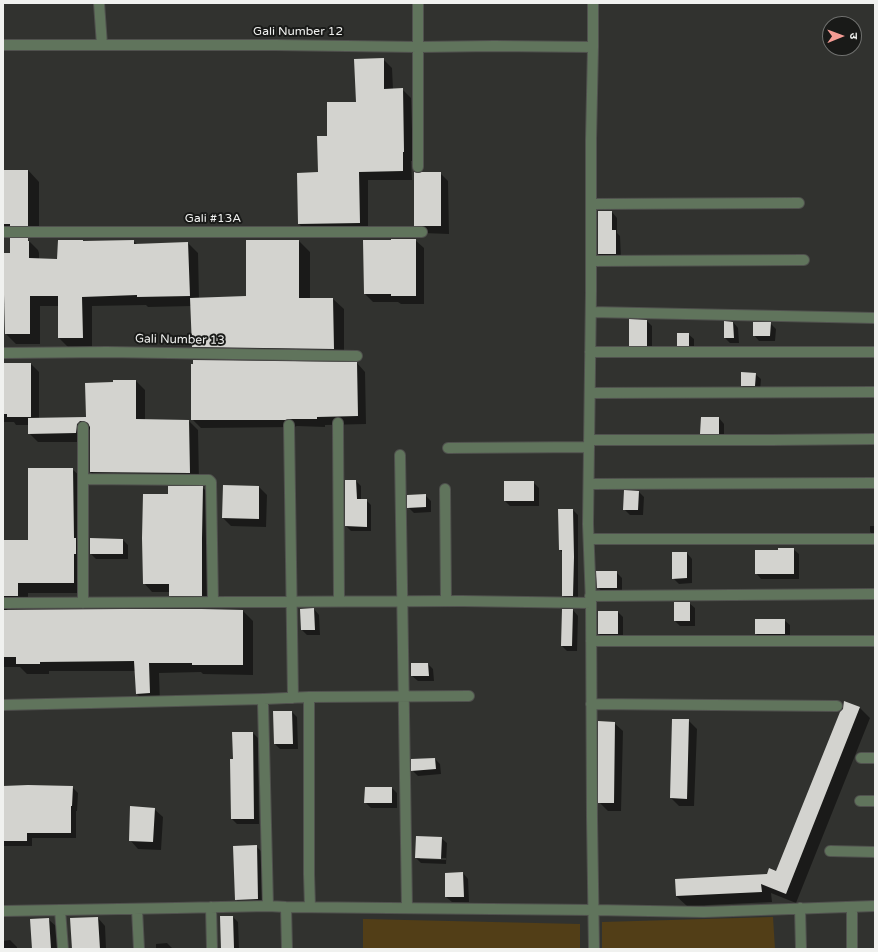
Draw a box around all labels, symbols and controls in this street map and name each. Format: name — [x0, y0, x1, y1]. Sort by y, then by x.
north arrow — [822, 16, 862, 56]
street label: Gali Number 12 — [253, 25, 343, 39]
text: उ — [847, 32, 860, 39]
street label: Gali #13A — [185, 212, 241, 226]
street label: Gali Number 13 — [135, 332, 225, 348]

